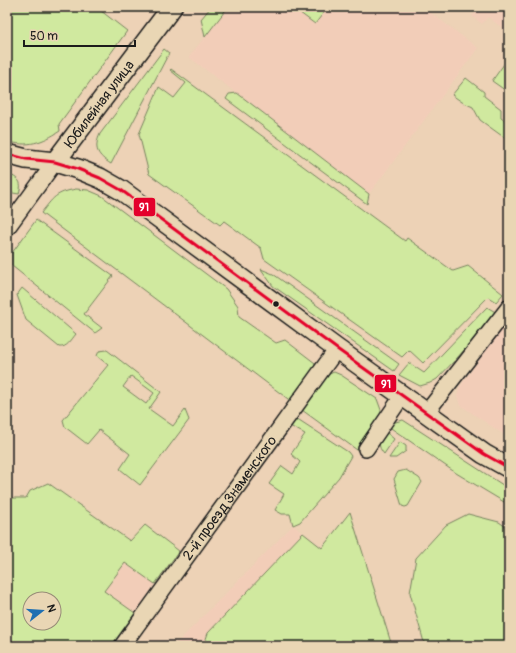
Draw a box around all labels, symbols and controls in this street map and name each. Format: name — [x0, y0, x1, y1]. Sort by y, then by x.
scale bar — [24, 22, 135, 48]
text: 50 m — [30, 29, 58, 44]
street label: Юбилейная улица — [61, 57, 138, 151]
line badge: 91 — [133, 197, 156, 217]
text: 91 — [139, 201, 149, 214]
unlabelled marker — [271, 299, 281, 309]
line badge: 91 — [374, 374, 397, 393]
text: 91 — [381, 378, 391, 391]
street label: 2-й проезд Знаменского — [179, 432, 281, 563]
north arrow — [22, 591, 62, 631]
text: N — [44, 603, 59, 614]

